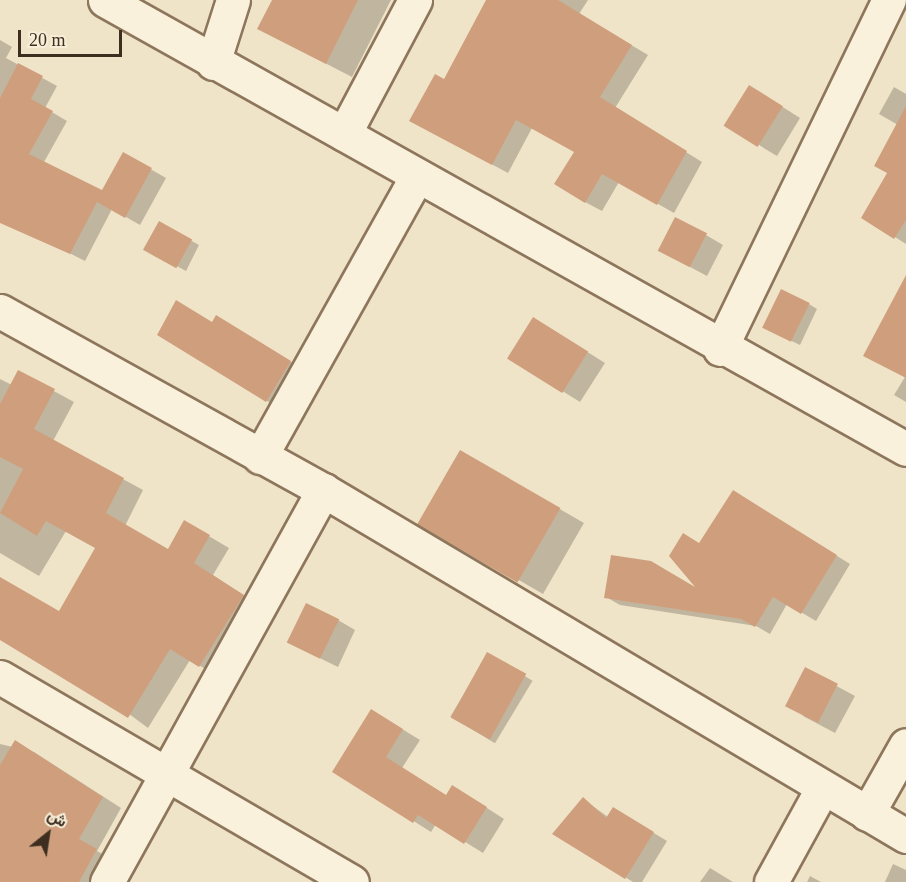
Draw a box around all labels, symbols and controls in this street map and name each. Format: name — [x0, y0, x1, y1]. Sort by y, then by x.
scale bar — [21, 18, 124, 56]
text: 20 m — [29, 30, 66, 50]
north arrow — [18, 804, 78, 864]
text: ش — [45, 806, 70, 830]

